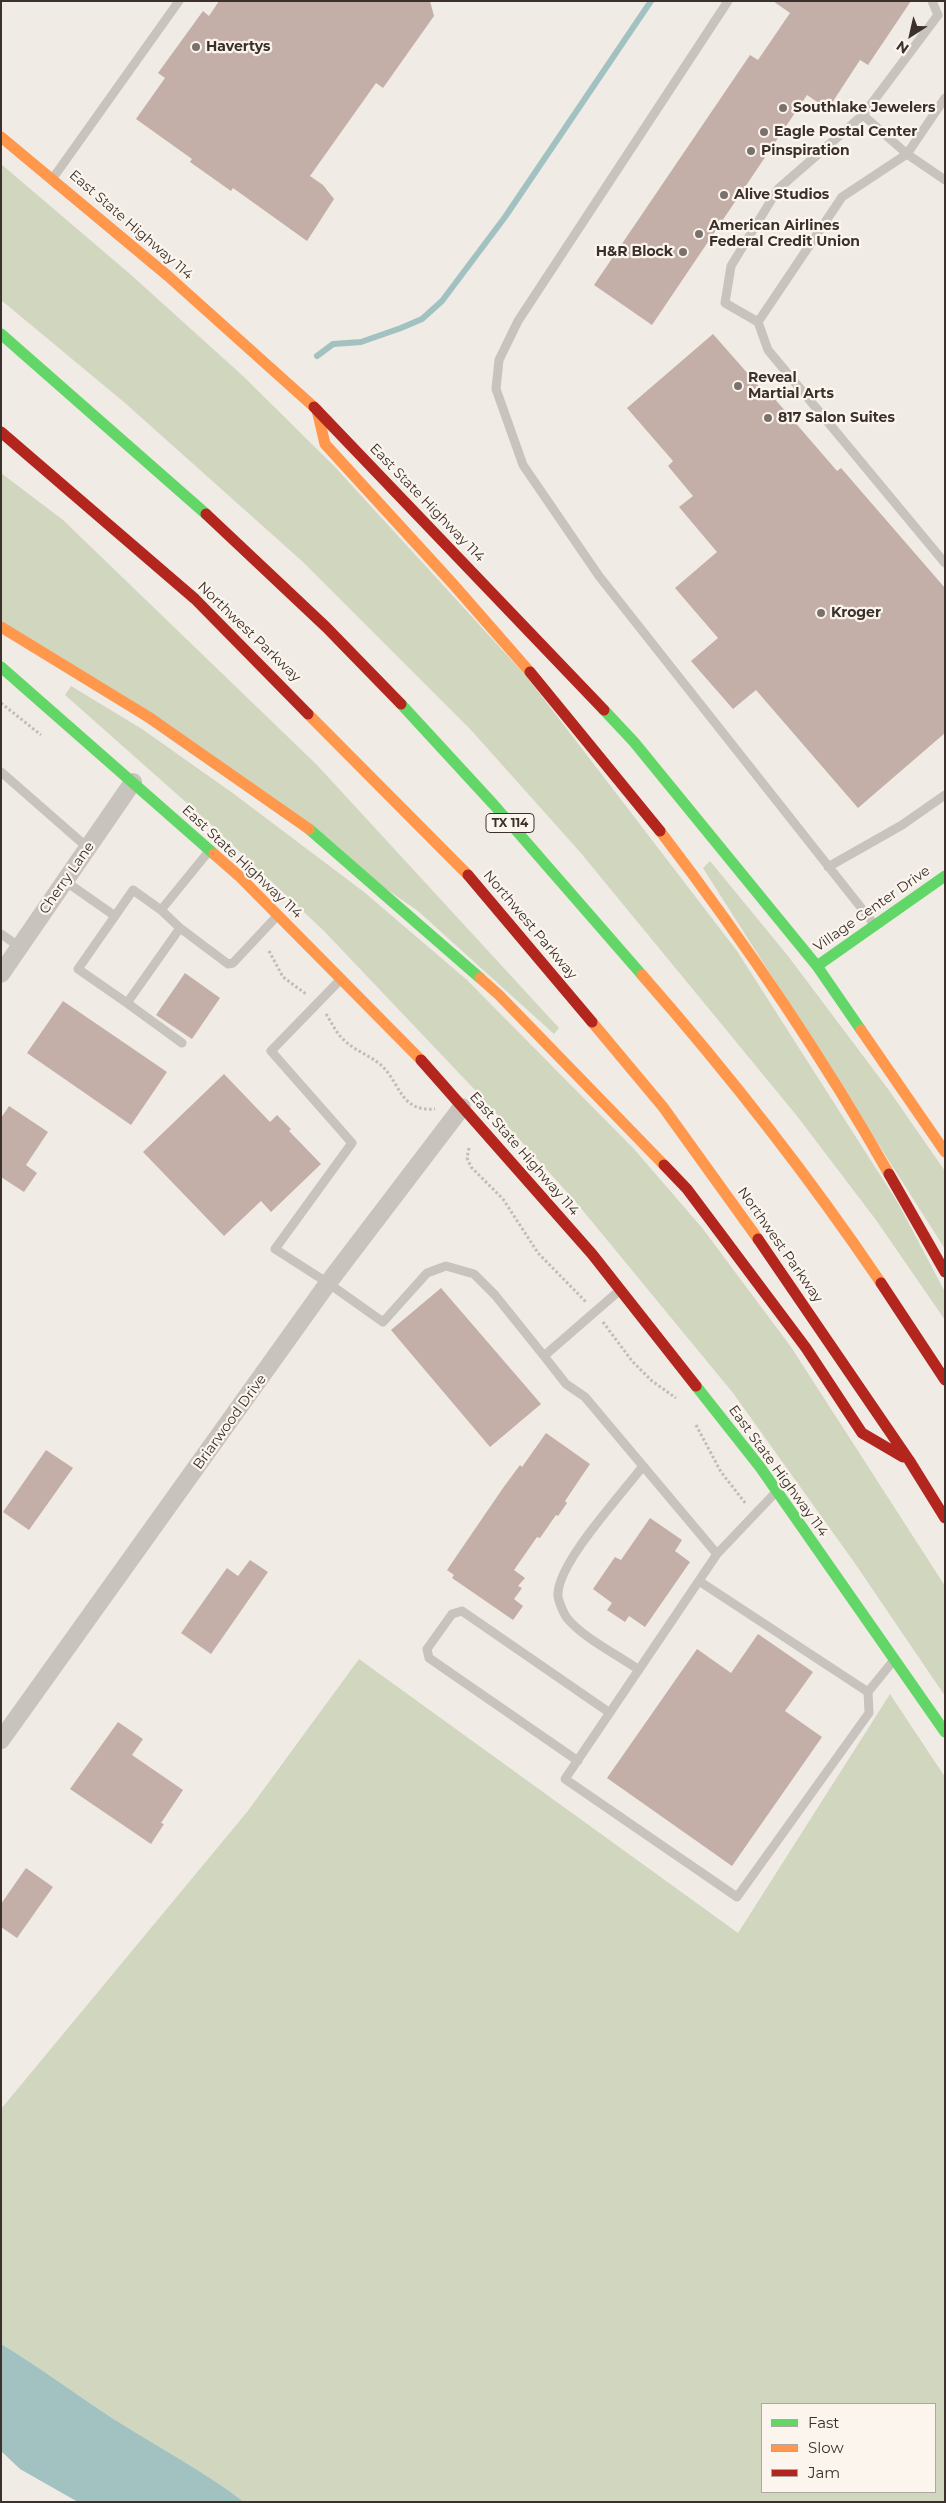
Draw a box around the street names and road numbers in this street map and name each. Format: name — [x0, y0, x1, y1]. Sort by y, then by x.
street label: East State Highway 114 — [66, 167, 196, 283]
street label: East State Highway 114 — [366, 440, 488, 566]
street label: Northwest Parkway — [194, 578, 304, 686]
street label: East State Highway 114 — [178, 802, 306, 922]
road number: TX 114 — [486, 814, 534, 832]
street label: Cherry Lane — [36, 839, 98, 917]
street label: Village Center Drive — [811, 862, 933, 956]
street label: Northwest Parkway — [480, 867, 580, 983]
street label: East State Highway 114 — [466, 1089, 582, 1219]
street label: Northwest Parkway — [734, 1184, 826, 1306]
street label: Briarwood Drive — [190, 1371, 270, 1473]
street label: East State Highway 114 — [725, 1402, 831, 1540]

